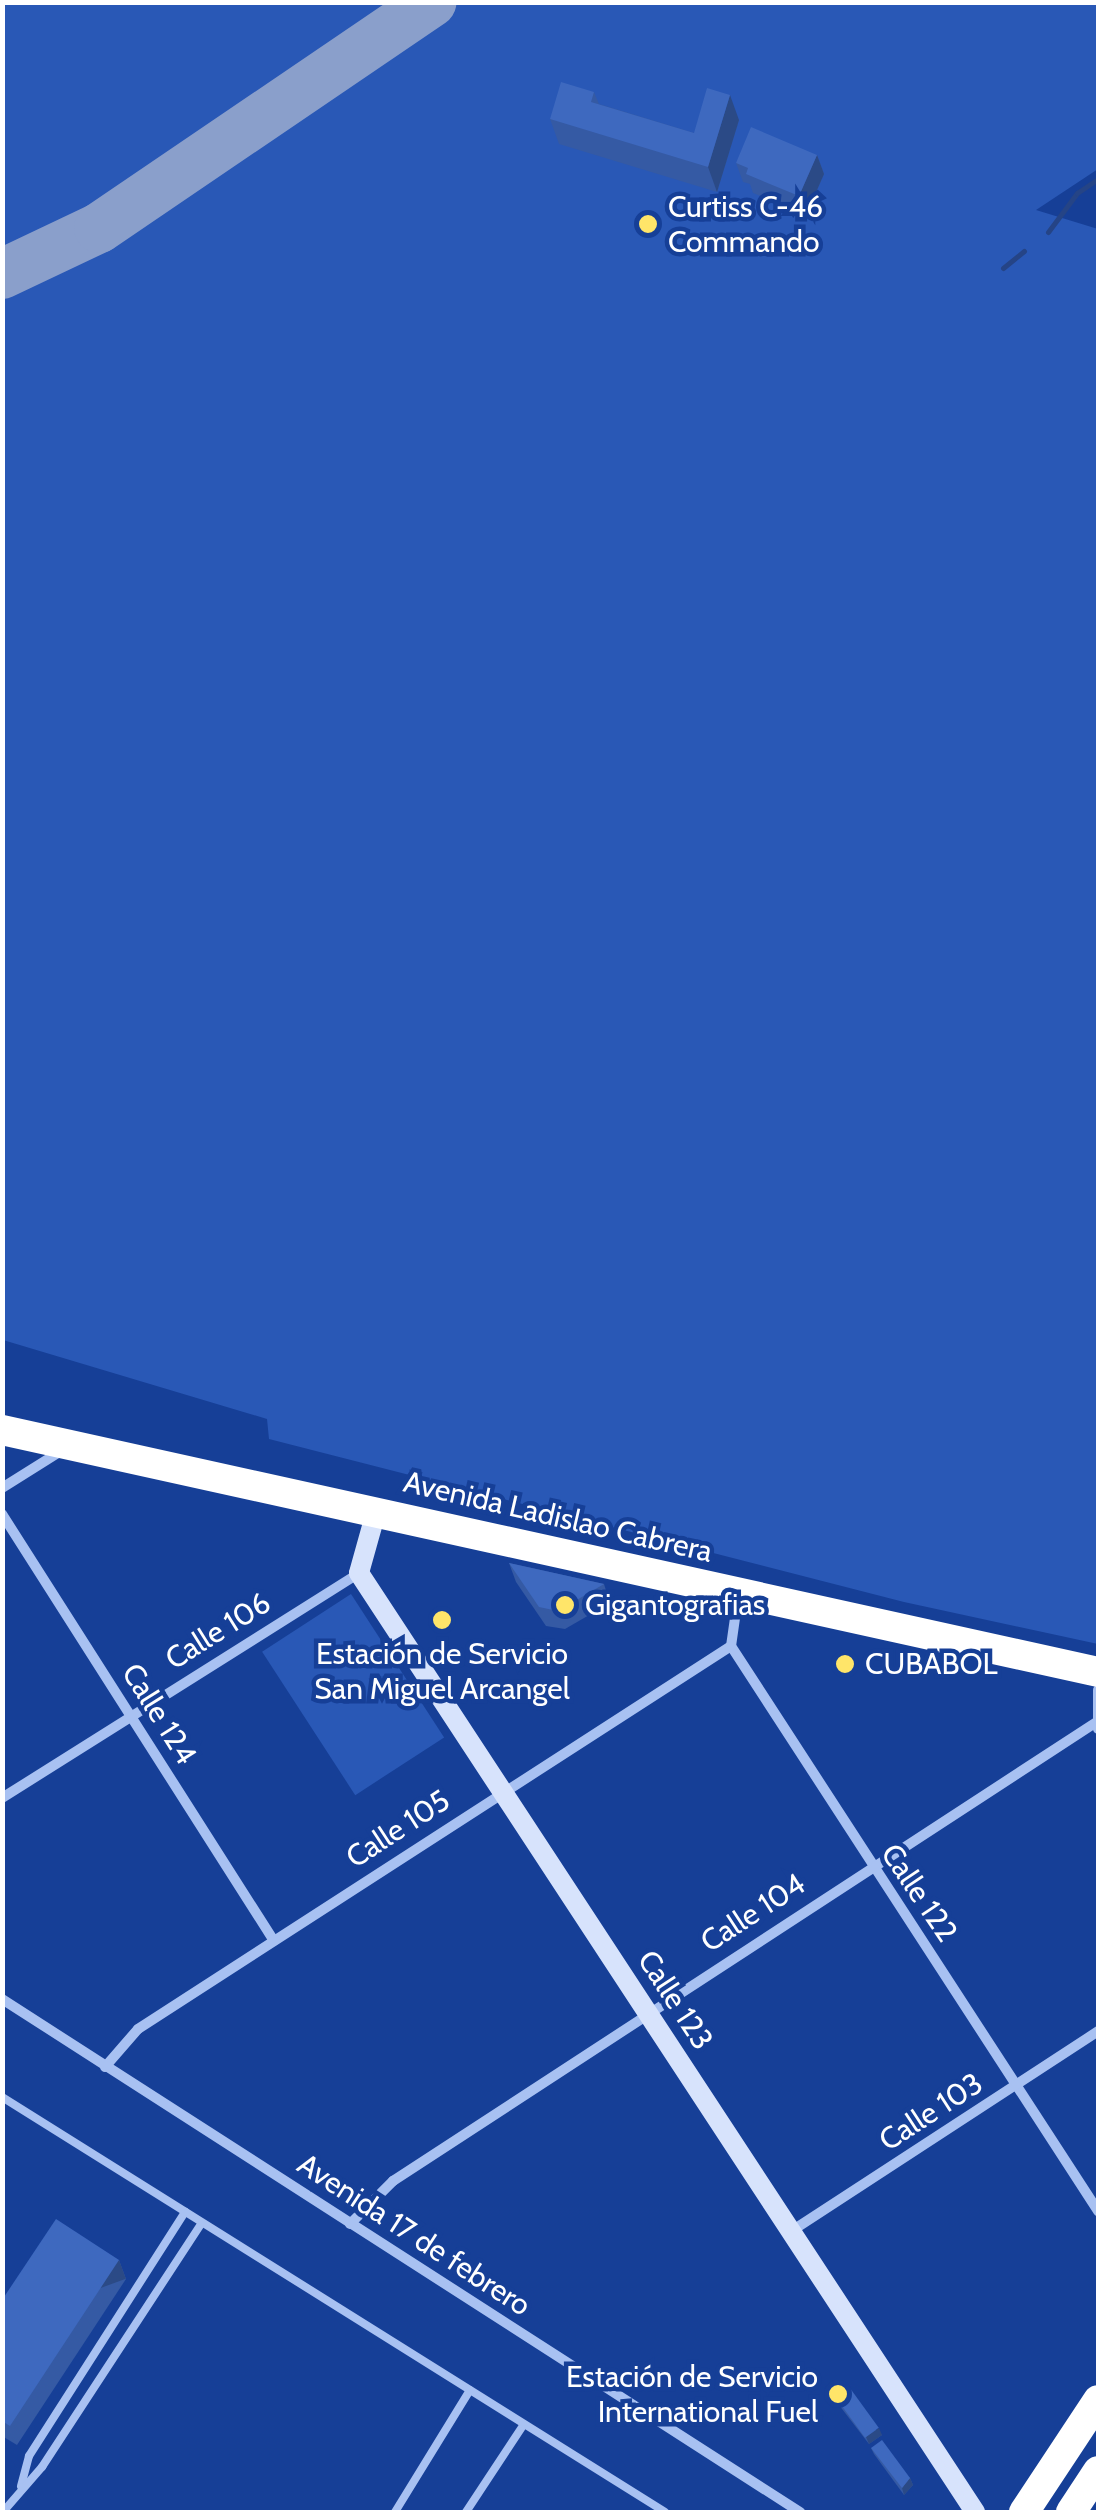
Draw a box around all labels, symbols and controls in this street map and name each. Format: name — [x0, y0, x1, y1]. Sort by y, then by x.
place label: Curtiss C-46 Commando — [668, 189, 823, 260]
marker: Curtiss C-46 Commando — [637, 213, 659, 235]
street label: Avenida Ladislao Cabrera — [400, 1464, 716, 1570]
street label: Calle 106 — [159, 1585, 277, 1677]
place label: Gigantografias — [585, 1587, 765, 1623]
marker: Gigantografias — [554, 1594, 576, 1616]
marker: Estación de Servicio San Miguel Arcangel — [431, 1609, 453, 1631]
place label: Estación de Servicio San Miguel Arcangel — [314, 1636, 570, 1706]
place label: CUBABOL — [865, 1646, 998, 1682]
marker: CUBABOL — [834, 1653, 856, 1675]
street label: Calle 124 — [114, 1657, 204, 1771]
street label: Calle 105 — [340, 1782, 456, 1876]
street label: Calle 122 — [873, 1837, 965, 1949]
street label: Calle 104 — [694, 1866, 812, 1960]
street label: Calle 123 — [630, 1944, 720, 2056]
street label: Calle 103 — [873, 2065, 989, 2159]
street label: Avenida 17 de febrero — [291, 2146, 537, 2324]
place label: Estación de Servicio International Fuel — [566, 2359, 818, 2430]
marker: Estación de Servicio International Fuel — [827, 2383, 849, 2405]

